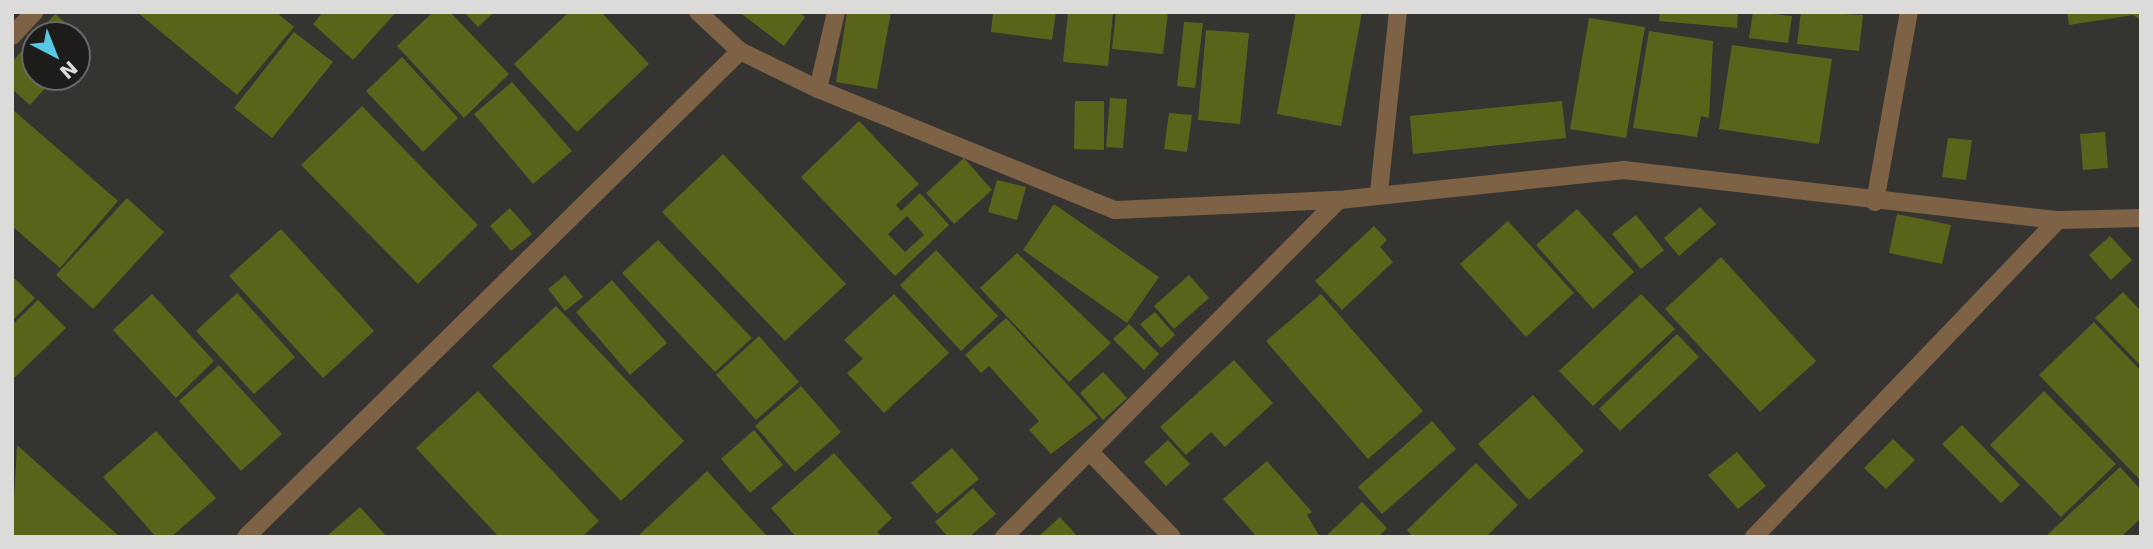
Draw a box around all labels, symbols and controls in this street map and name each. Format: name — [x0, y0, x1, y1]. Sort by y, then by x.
north arrow — [21, 21, 91, 91]
text: N — [55, 57, 82, 84]

